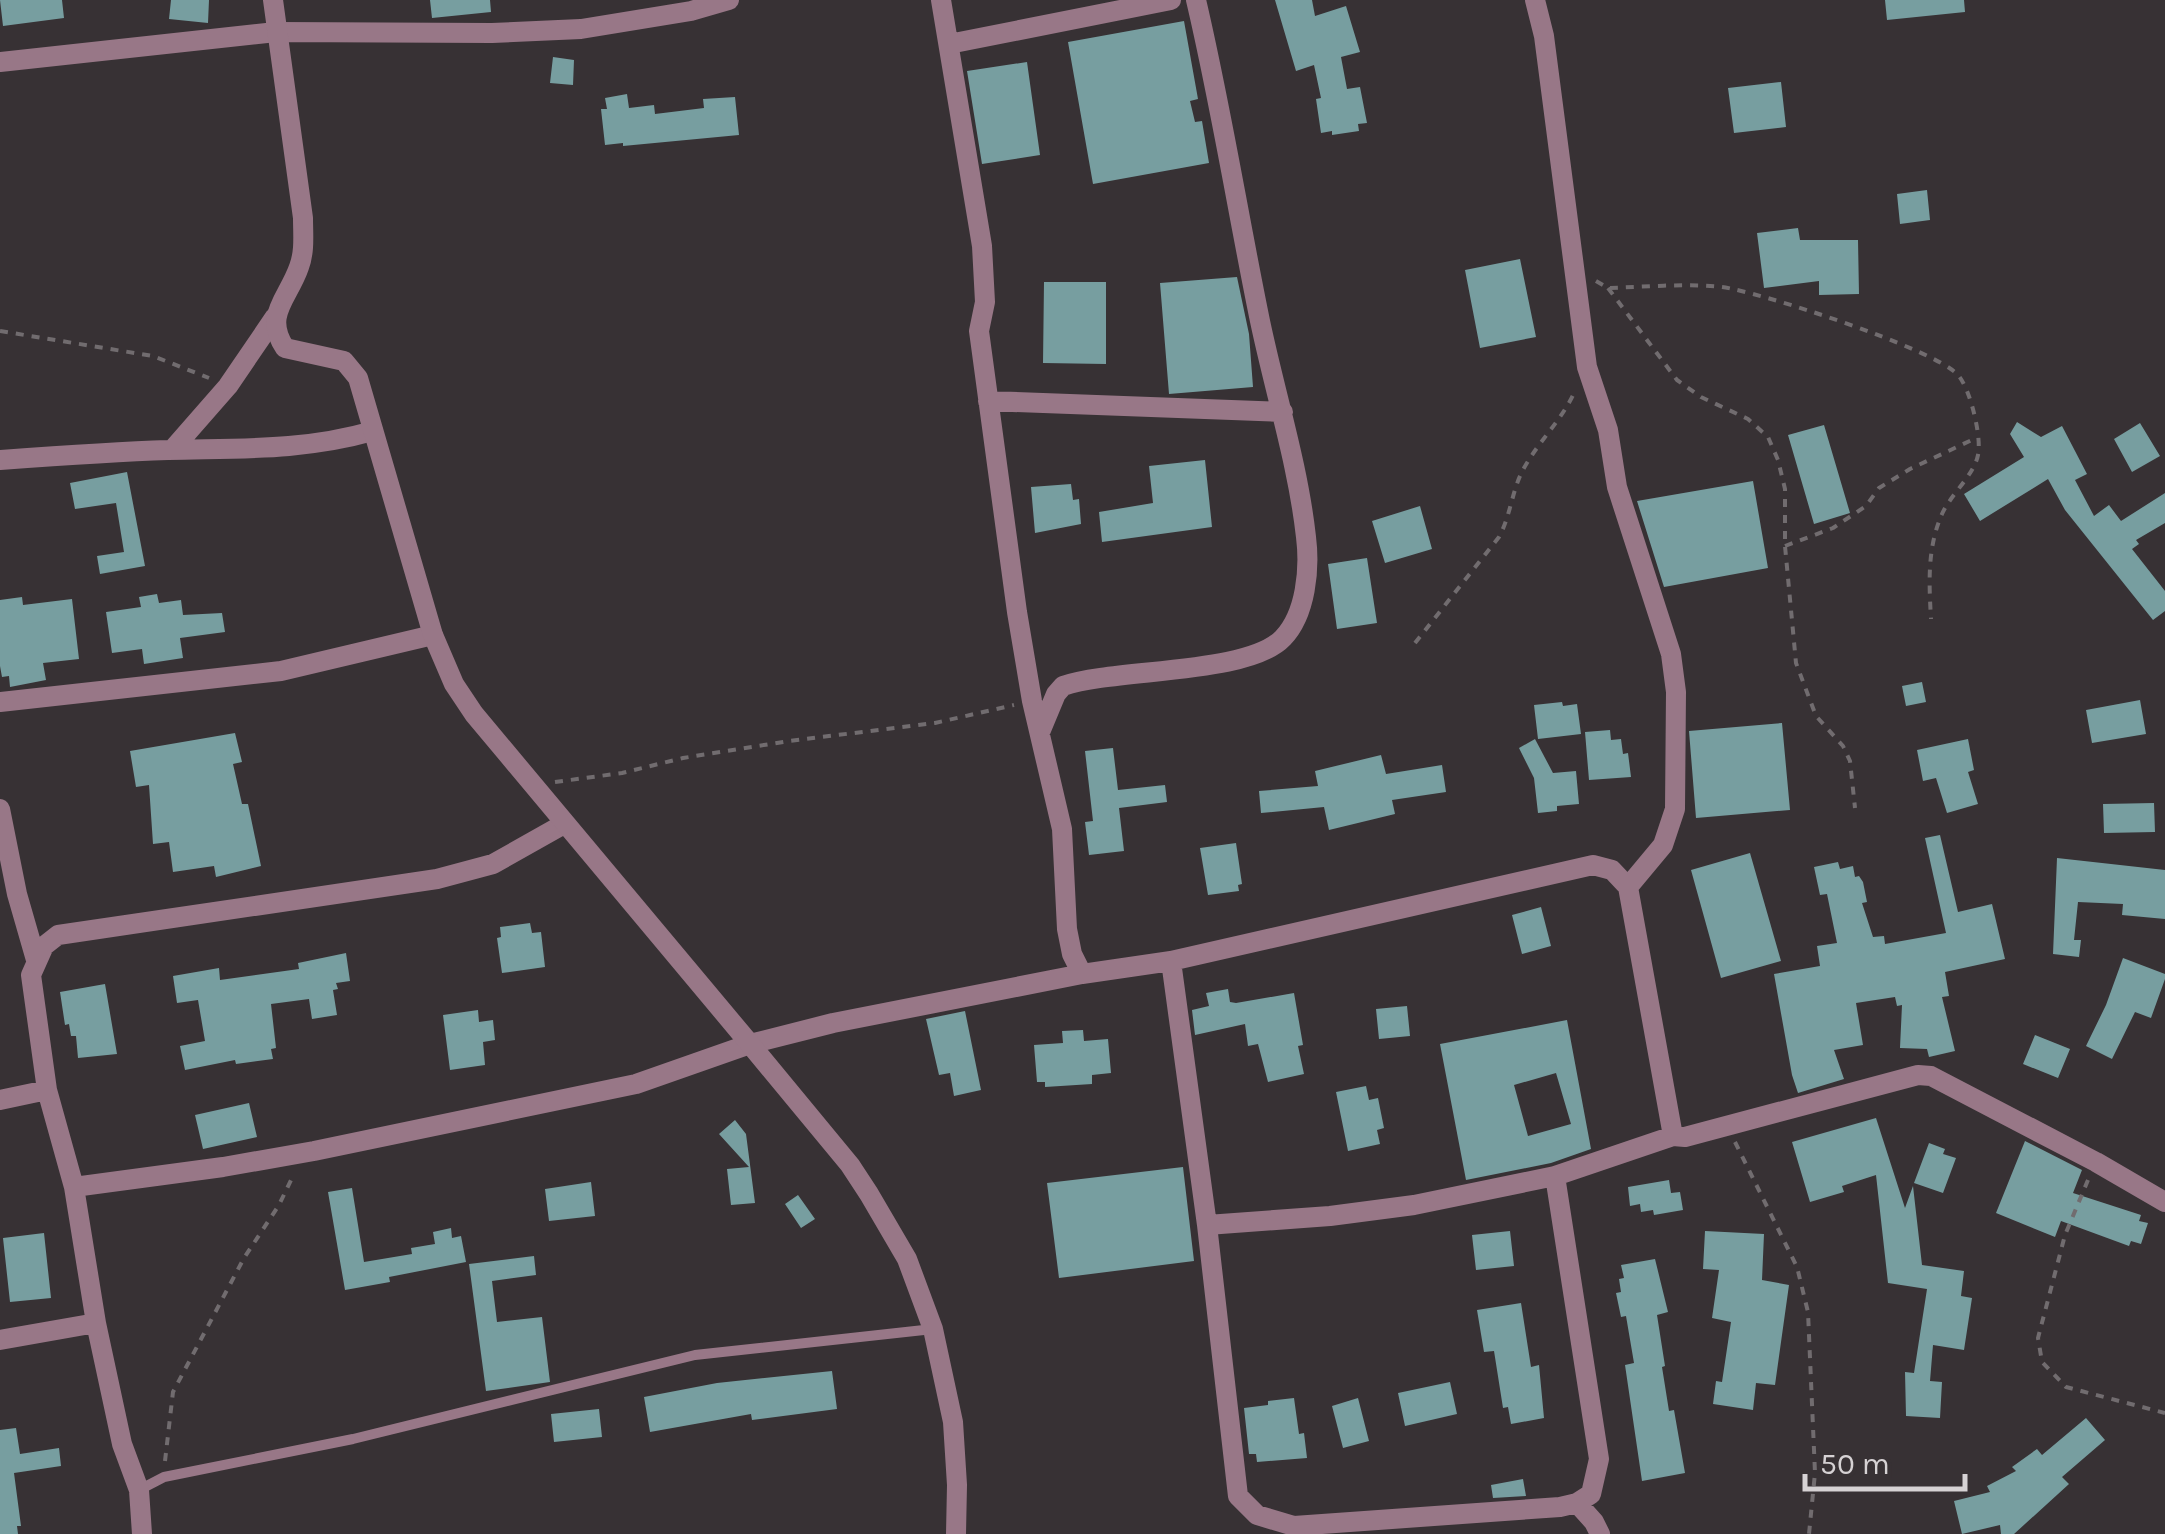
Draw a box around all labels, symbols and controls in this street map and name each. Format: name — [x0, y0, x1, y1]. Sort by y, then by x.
scale bar — [1805, 1429, 1965, 1491]
text: 50 m — [1820, 1446, 1890, 1482]

